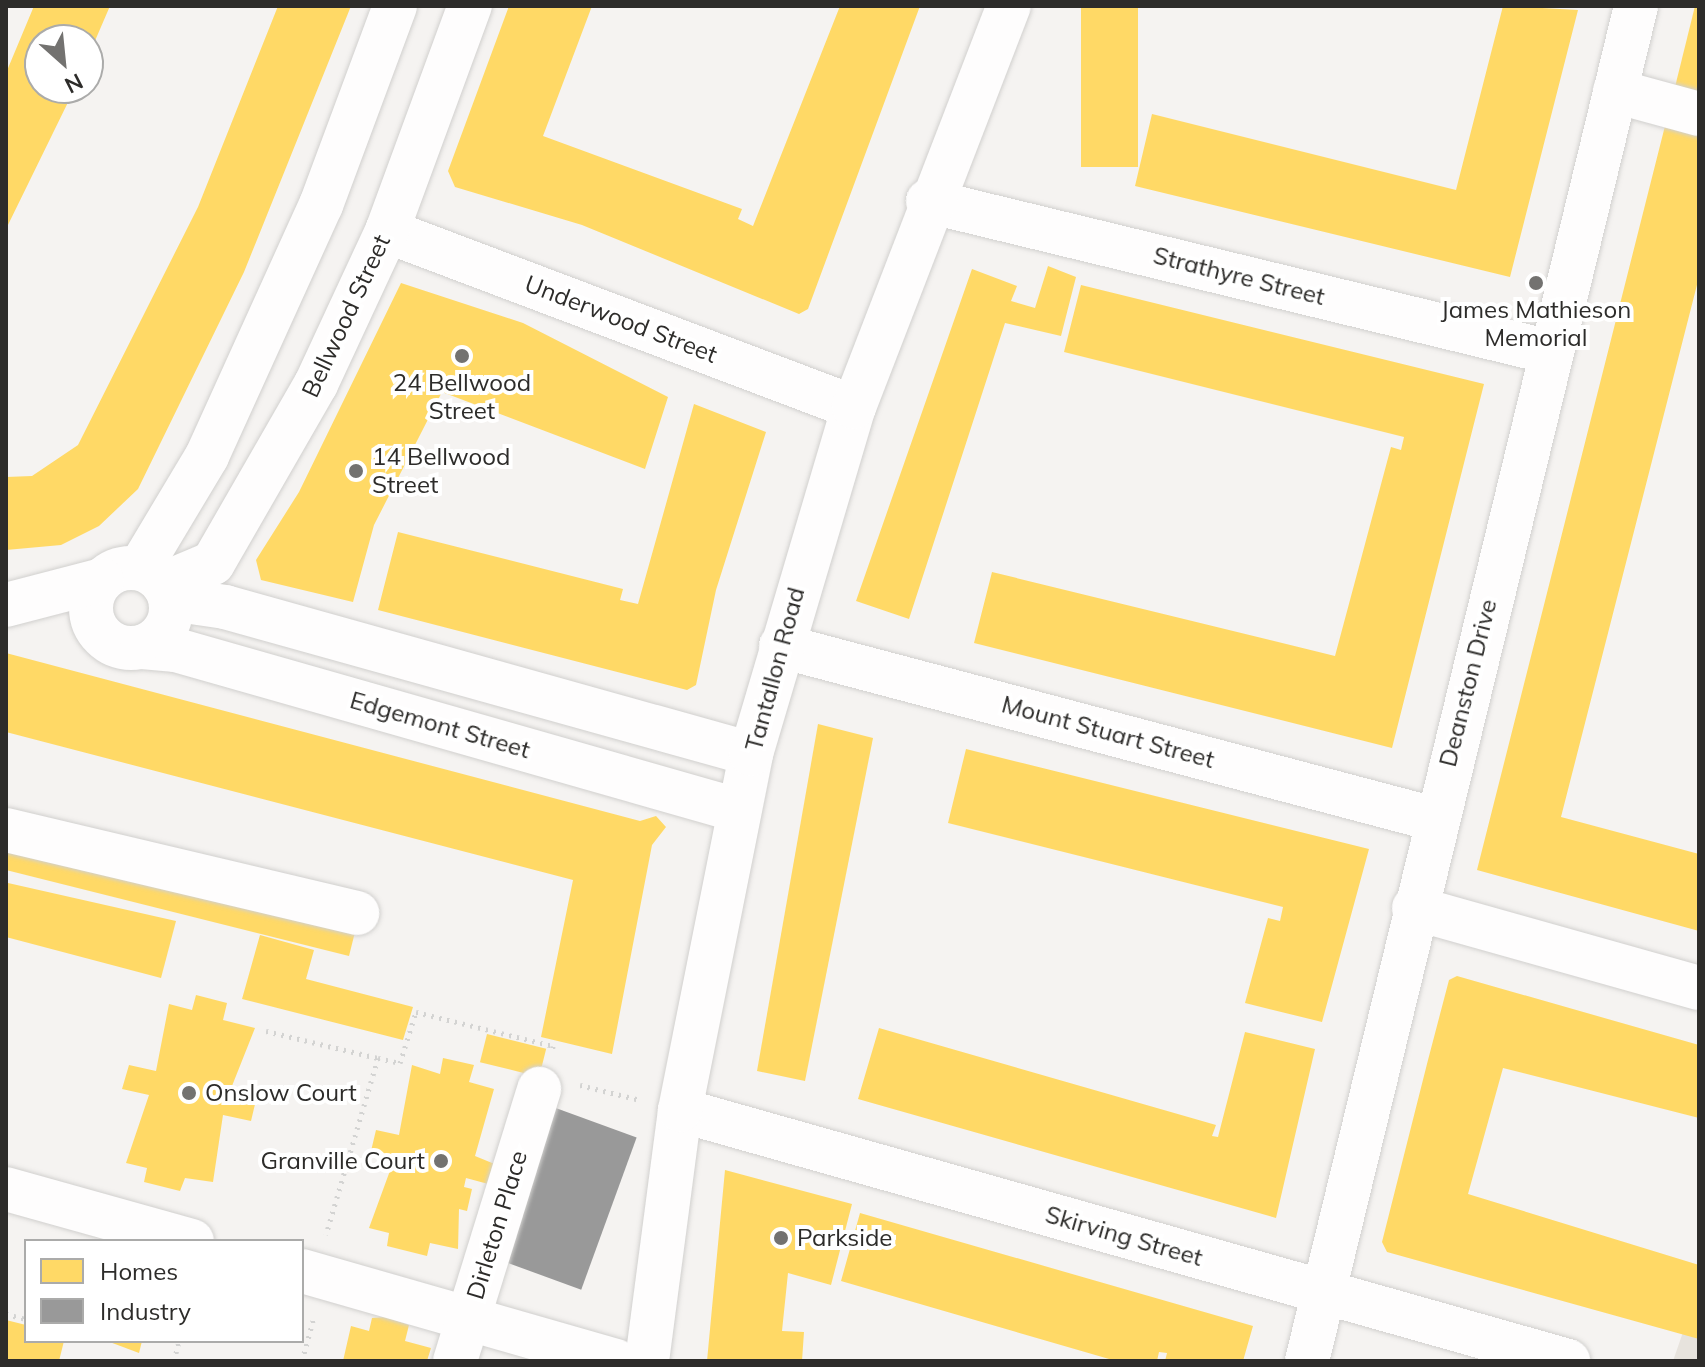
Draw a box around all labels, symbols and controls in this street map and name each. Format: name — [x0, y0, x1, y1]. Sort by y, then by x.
north arrow — [24, 24, 104, 104]
text: N — [60, 67, 88, 100]
street label: Bellwood Street — [296, 230, 396, 402]
street label: Strathyre Street — [1150, 241, 1328, 311]
street label: Underwood Street — [521, 269, 721, 369]
marker: James Mathieson Memorial — [1527, 274, 1545, 292]
place label: James Mathieson Memorial — [1441, 296, 1631, 352]
marker: 24 Bellwood Street — [453, 347, 471, 365]
place label: 24 Bellwood Street — [393, 369, 531, 425]
place label: 14 Bellwood Street — [372, 443, 510, 499]
marker: 14 Bellwood Street — [347, 462, 365, 480]
street label: Tantallon Road — [739, 584, 811, 754]
street label: Deanston Drive — [1433, 596, 1503, 770]
street label: Edgemont Street — [347, 686, 533, 764]
street label: Mount Stuart Street — [999, 690, 1217, 774]
place label: Onslow Court — [205, 1079, 357, 1107]
marker: Onslow Court — [180, 1084, 198, 1102]
place label: Granville Court — [260, 1147, 425, 1175]
street label: Dirleton Place — [461, 1147, 533, 1303]
marker: Granville Court — [432, 1152, 450, 1170]
street label: Skirving Street — [1042, 1200, 1206, 1272]
place label: Parkside — [797, 1224, 892, 1252]
marker: Parkside — [772, 1229, 790, 1247]
legend — [24, 1239, 304, 1343]
text: Homes — [100, 1256, 178, 1286]
text: Industry — [100, 1296, 191, 1326]

